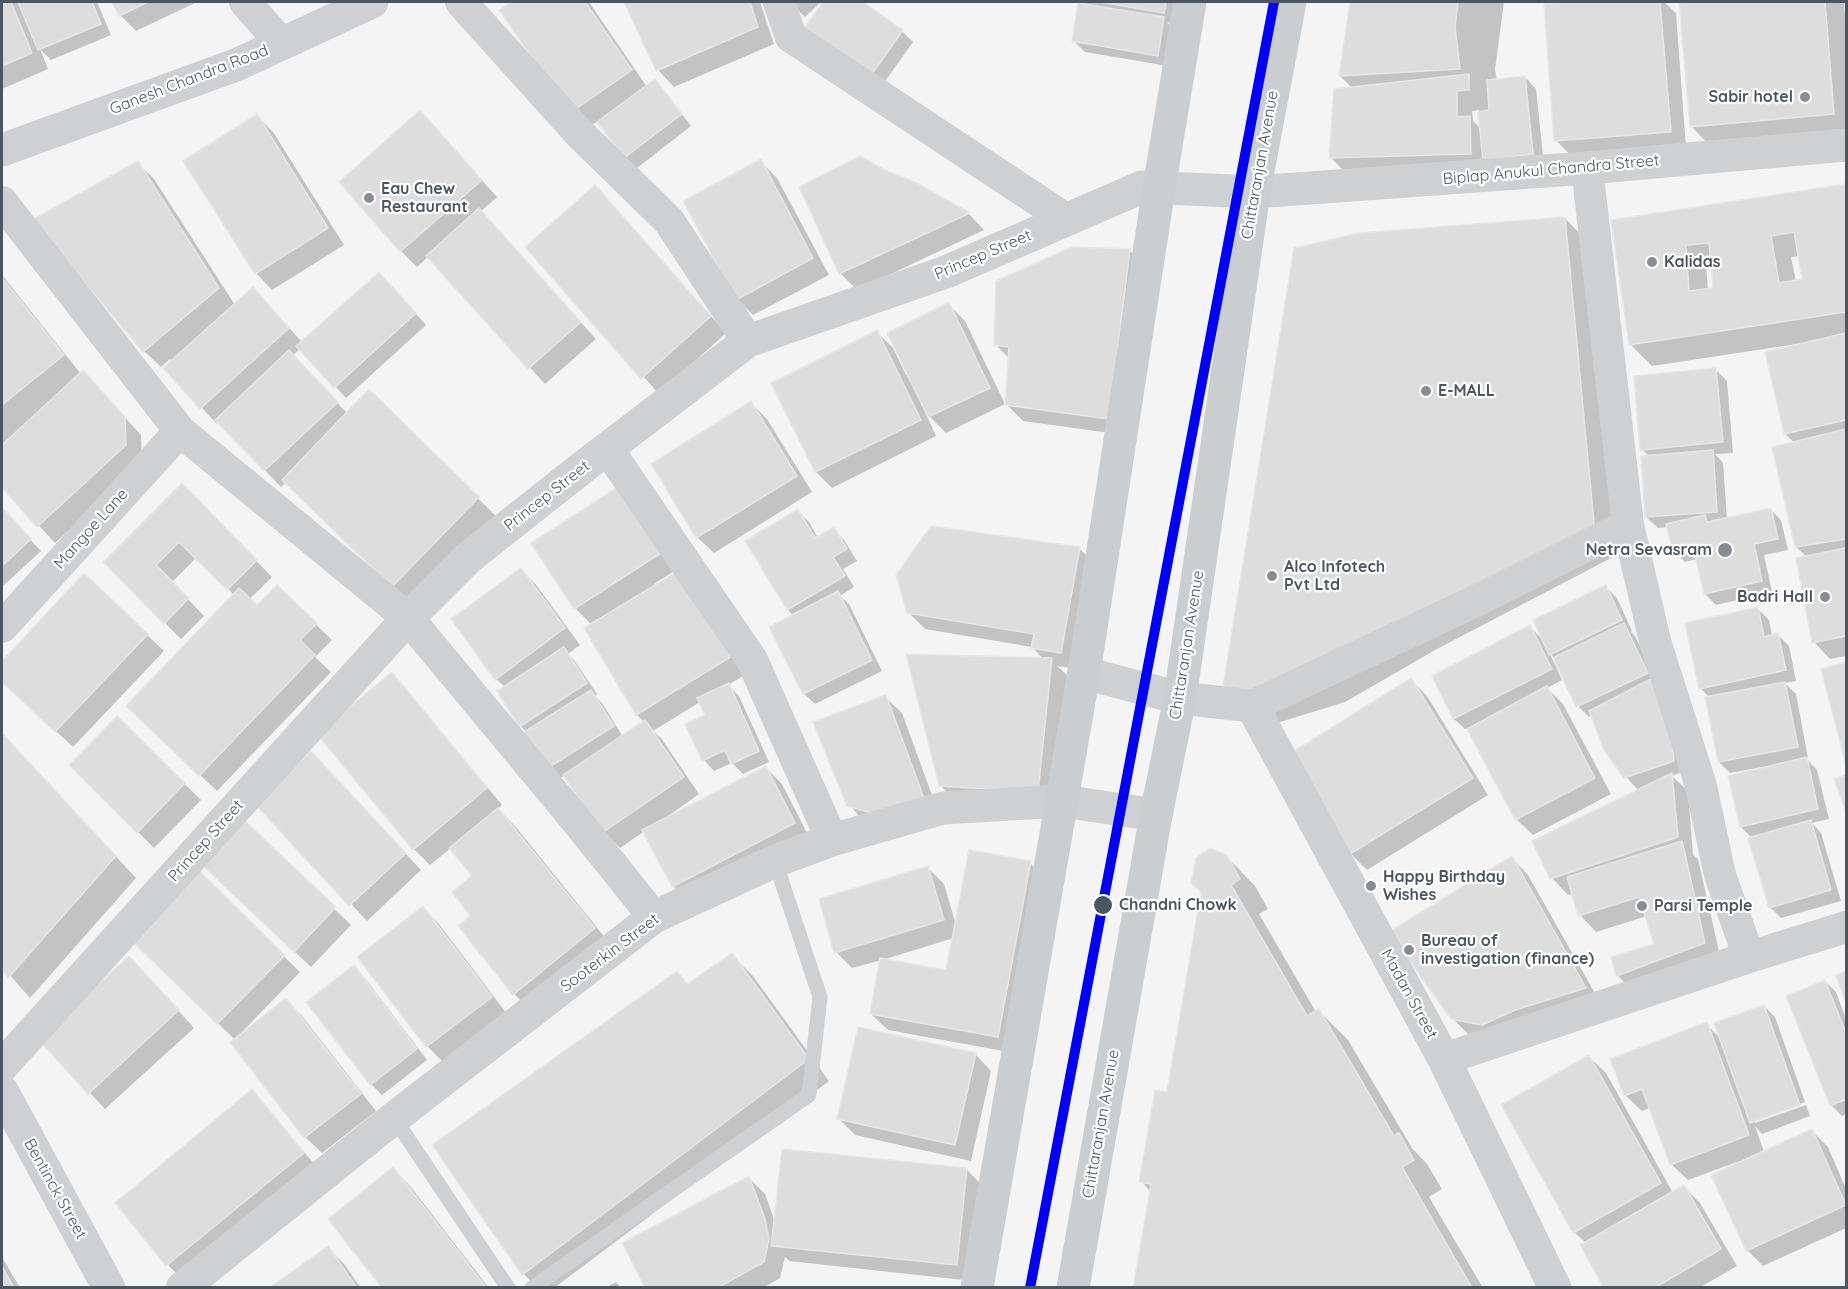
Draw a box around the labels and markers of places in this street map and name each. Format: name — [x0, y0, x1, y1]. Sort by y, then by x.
place label: Sabir hotel — [1709, 87, 1793, 107]
marker: Sabir hotel — [1798, 90, 1812, 104]
place label: Eau Chew Restaurant — [381, 179, 468, 217]
marker: Eau Chew Restaurant — [362, 191, 376, 205]
place label: Kalidas — [1664, 252, 1720, 272]
marker: Kalidas — [1645, 255, 1659, 269]
place label: E-MALL — [1438, 381, 1495, 401]
marker: E-MALL — [1419, 384, 1433, 398]
place label: Netra Sevasram — [1586, 540, 1712, 560]
marker: Netra Sevasram — [1716, 541, 1734, 559]
place label: Alco Infotech Pvt Ltd — [1284, 557, 1385, 595]
marker: Alco Infotech Pvt Ltd — [1265, 569, 1279, 583]
place label: Badri Hall — [1737, 587, 1813, 607]
marker: Badri Hall — [1818, 590, 1832, 604]
place label: Happy Birthday Wishes — [1383, 867, 1505, 905]
marker: Happy Birthday Wishes — [1364, 879, 1378, 893]
marker: Chandni Chowk — [1092, 894, 1114, 916]
place label: Chandni Chowk — [1119, 895, 1237, 915]
place label: Parsi Temple — [1654, 896, 1752, 916]
marker: Parsi Temple — [1635, 899, 1649, 913]
place label: Bureau of investigation (finance) — [1421, 931, 1594, 969]
marker: Bureau of investigation (finance) — [1402, 943, 1416, 957]

